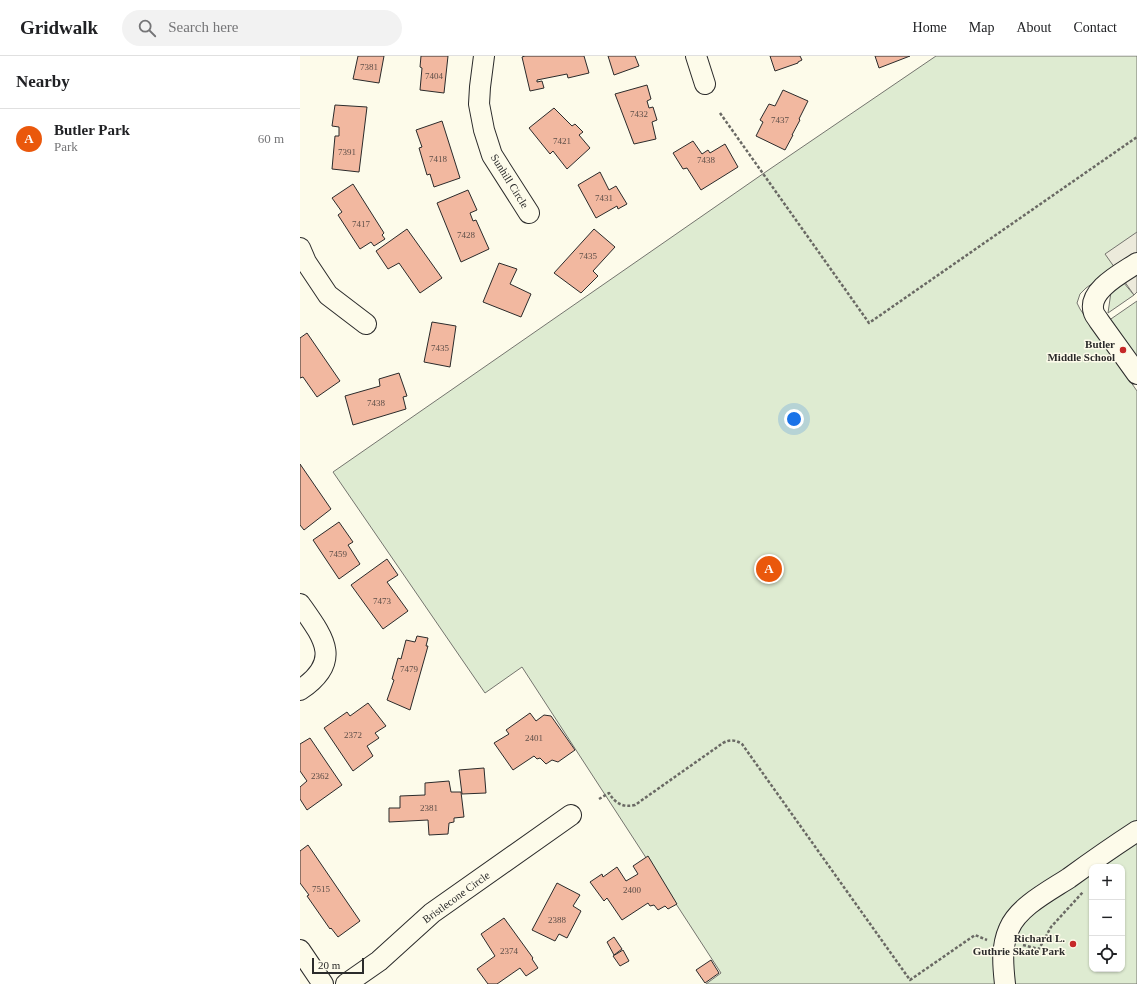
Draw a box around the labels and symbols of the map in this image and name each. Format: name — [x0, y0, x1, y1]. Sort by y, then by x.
house number: 7381 — [360, 62, 378, 72]
house number: 7404 — [425, 71, 444, 81]
house number: 7432 — [630, 109, 648, 119]
house number: 7437 — [771, 115, 790, 125]
house number: 7421 — [553, 136, 571, 146]
house number: 7391 — [338, 147, 356, 157]
street label: Sunhill Circle — [489, 152, 531, 210]
house number: 7418 — [429, 154, 448, 164]
house number: 7438 — [697, 155, 716, 165]
house number: 7431 — [595, 193, 613, 203]
house number: 7417 — [352, 219, 371, 229]
house number: 7428 — [457, 230, 476, 240]
house number: 7435 — [579, 251, 598, 261]
place label: Butler Middle School — [1047, 338, 1115, 363]
house number: 7435 — [431, 343, 450, 353]
marker: Butler Middle School — [1118, 345, 1128, 355]
house number: 7438 — [367, 398, 386, 408]
your location — [784, 409, 804, 429]
house number: 7459 — [329, 549, 348, 559]
pin: A — [756, 554, 782, 584]
house number: 7473 — [373, 596, 392, 606]
house number: 7479 — [400, 664, 419, 674]
house number: 2372 — [344, 730, 362, 740]
house number: 2401 — [525, 733, 543, 743]
house number: 2362 — [311, 771, 329, 781]
house number: 2381 — [420, 803, 438, 813]
street label: Bristlecone Circle — [420, 869, 492, 925]
house number: 7515 — [312, 884, 331, 894]
house number: 2400 — [623, 885, 642, 895]
house number: 2388 — [548, 915, 567, 925]
place label: Richard L. Guthrie Skate Park — [973, 932, 1066, 957]
marker: Richard L. Guthrie Skate Park — [1068, 939, 1078, 949]
house number: 2374 — [500, 946, 519, 956]
scale bar — [312, 956, 364, 975]

